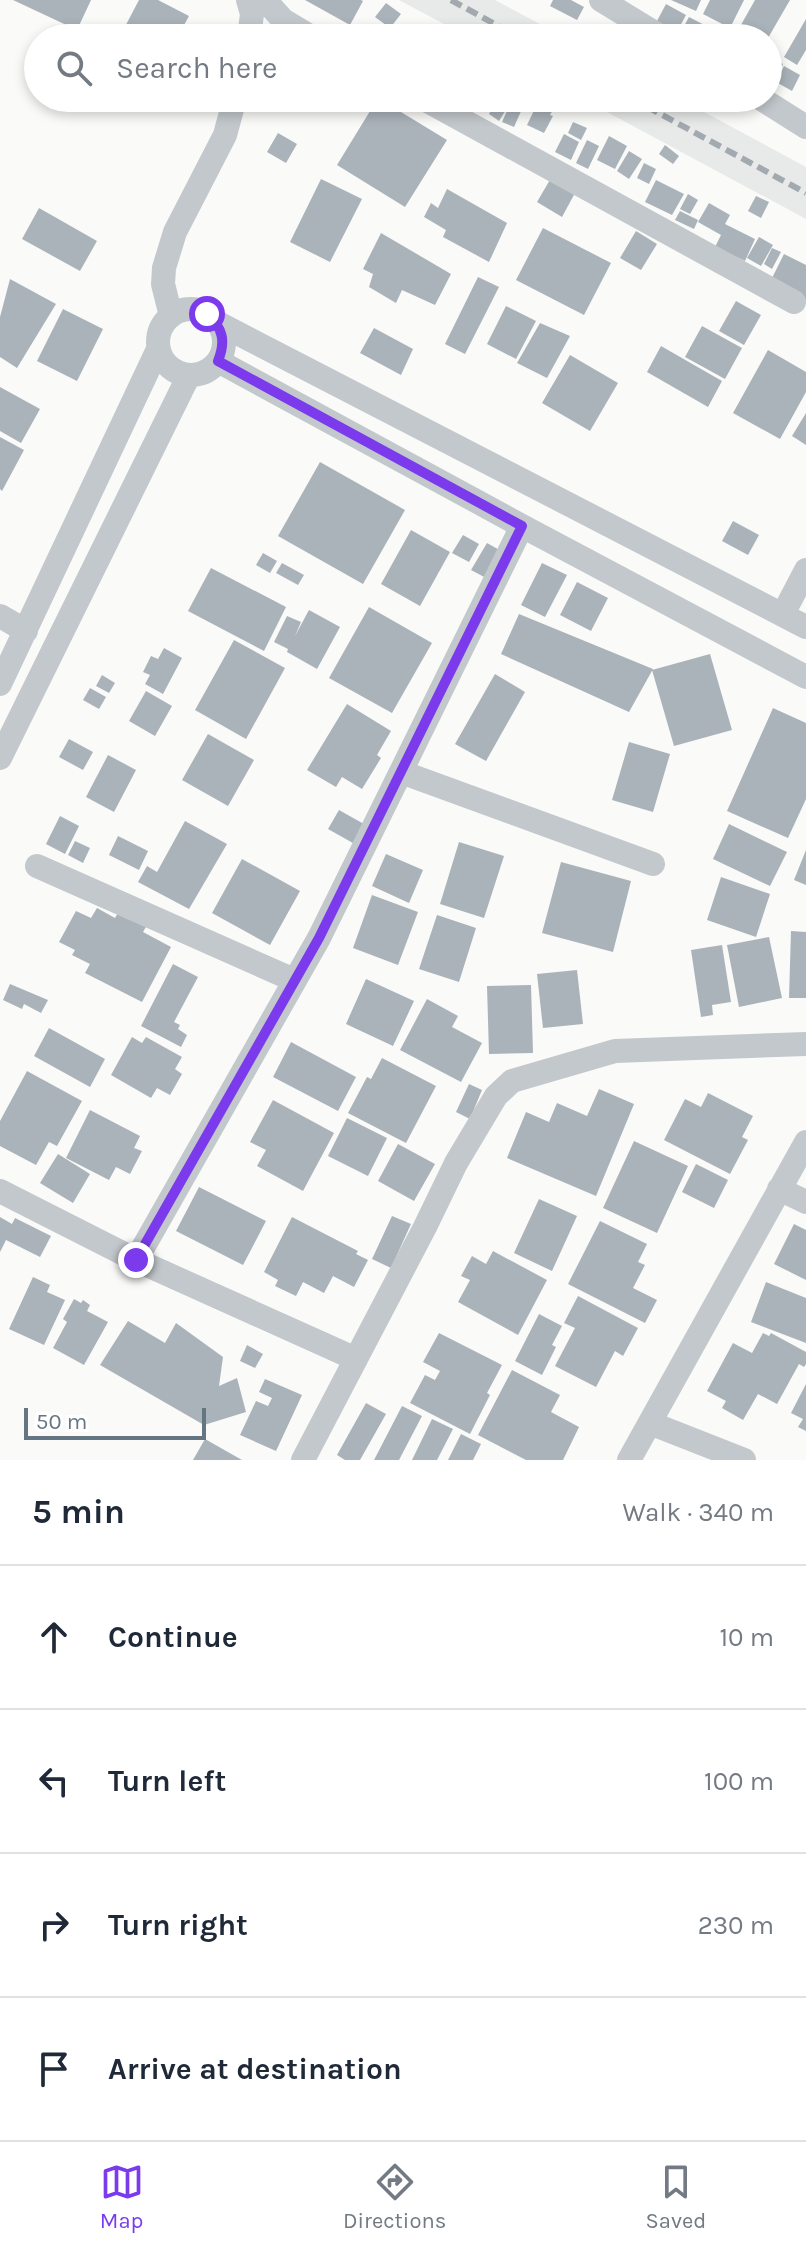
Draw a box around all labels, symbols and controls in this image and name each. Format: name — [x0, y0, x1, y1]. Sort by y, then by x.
search box — [24, 24, 782, 112]
icon: search — [52, 46, 96, 90]
text: Search here — [116, 50, 277, 86]
route start — [189, 296, 225, 332]
route end — [118, 1242, 154, 1278]
scale bar — [24, 1404, 206, 1440]
text: 50 m — [36, 1409, 87, 1435]
text: 5 min — [32, 1492, 125, 1532]
text: Walk · 340 m — [623, 1497, 774, 1528]
icon: ahead — [32, 1615, 76, 1659]
text: Continue — [108, 1619, 238, 1655]
text: 10 m — [719, 1622, 774, 1653]
icon: left — [32, 1759, 76, 1803]
text: Turn left — [108, 1763, 226, 1799]
text: 100 m — [704, 1766, 774, 1797]
icon: right — [32, 1903, 76, 1947]
text: Turn right — [108, 1907, 248, 1943]
text: 230 m — [698, 1910, 774, 1941]
icon: arrive — [32, 2047, 76, 2091]
text: Arrive at destination — [108, 2051, 402, 2087]
tab: Map — [100, 2160, 144, 2234]
tab: Directions — [343, 2160, 446, 2234]
tab: Saved — [646, 2160, 706, 2234]

